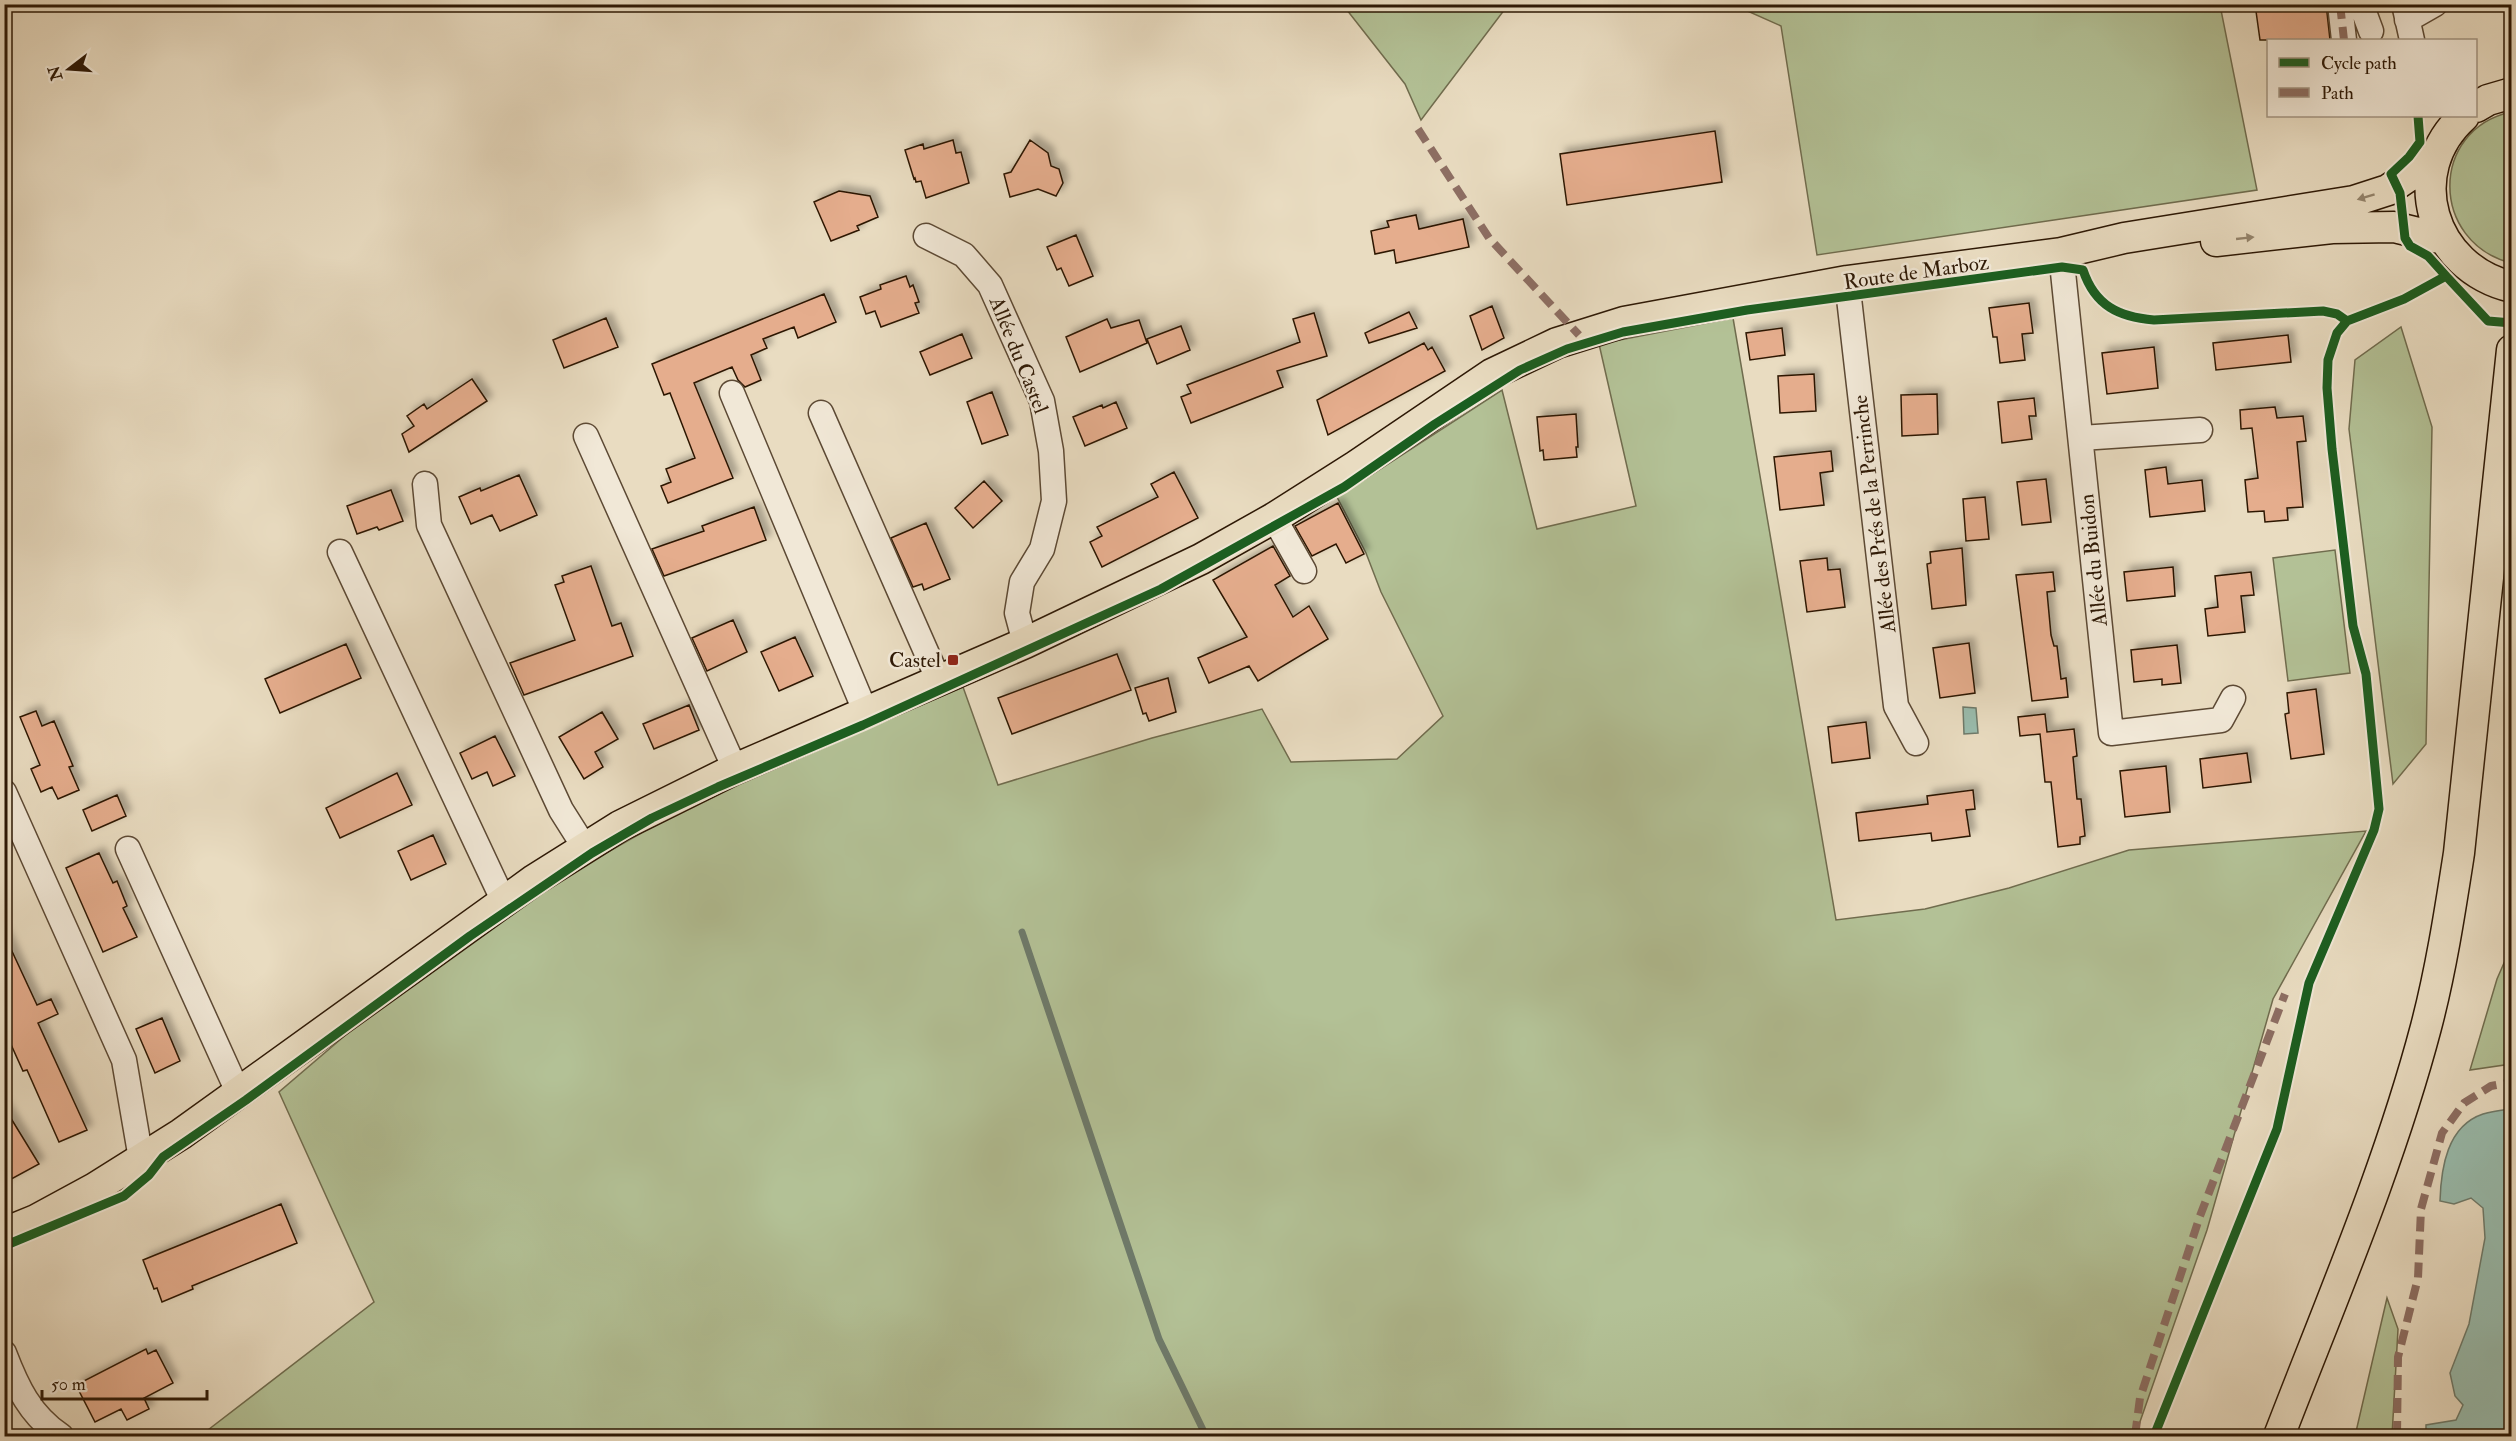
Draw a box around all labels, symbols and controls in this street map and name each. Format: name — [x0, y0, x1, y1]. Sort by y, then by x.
north arrow — [39, 39, 99, 99]
legend — [2267, 39, 2477, 117]
text: Cycle path — [2321, 52, 2397, 75]
text: N — [44, 63, 68, 84]
text: Path — [2321, 82, 2354, 105]
one-way arrow — [2357, 193, 2375, 202]
one-way arrow — [2235, 233, 2254, 243]
street label: Route de Marboz — [1842, 249, 1990, 296]
street label: Allée du Castel — [982, 292, 1054, 418]
street label: Allée des Prés de la Perrinche — [1846, 393, 1903, 636]
street label: Allée du Buidon — [2073, 492, 2114, 628]
place label: Castel — [889, 647, 942, 674]
marker: Castel — [946, 653, 960, 667]
scale bar — [42, 1363, 207, 1401]
text: 50 m — [51, 1373, 86, 1396]

